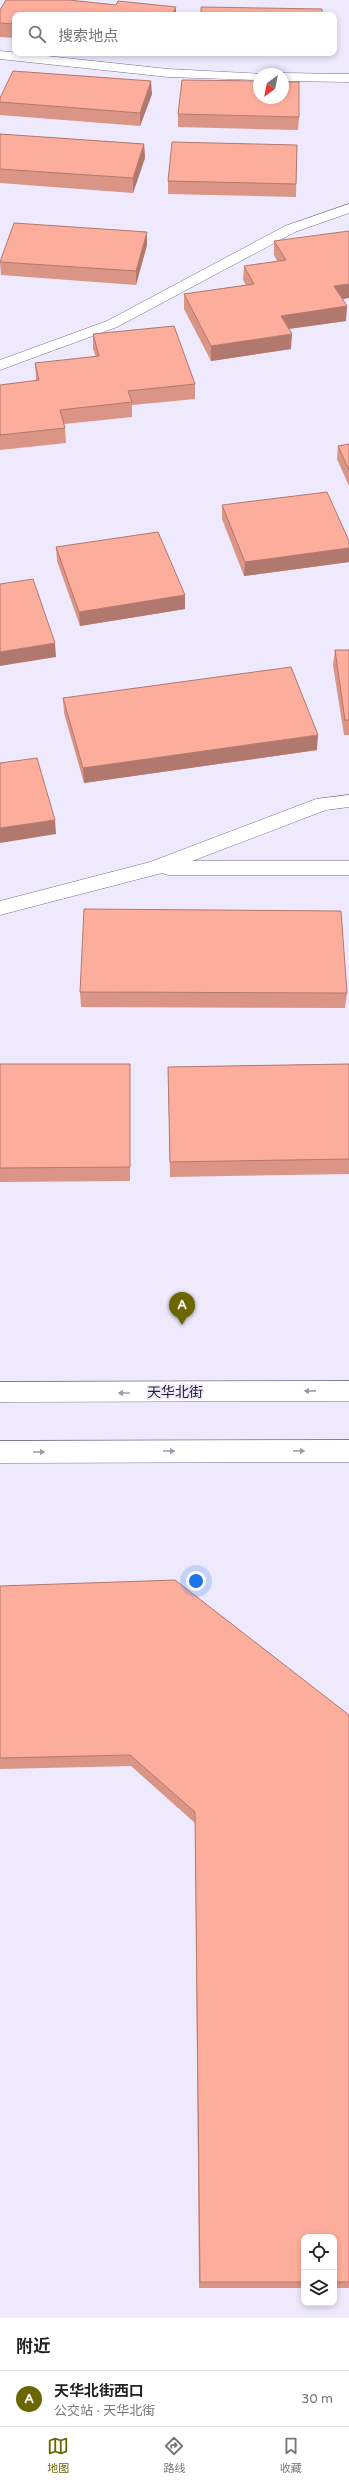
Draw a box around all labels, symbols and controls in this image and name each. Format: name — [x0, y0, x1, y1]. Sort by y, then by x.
search box — [12, 12, 337, 56]
icon: search — [26, 23, 48, 45]
text: 搜索地点 — [58, 27, 118, 45]
north arrow — [253, 68, 289, 104]
pin: A — [169, 1292, 195, 1325]
street label: 天华北街 — [147, 1384, 203, 1401]
one-way arrow — [303, 1388, 316, 1394]
one-way arrow — [117, 1390, 130, 1396]
one-way arrow — [163, 1448, 176, 1454]
one-way arrow — [293, 1448, 306, 1454]
one-way arrow — [33, 1449, 46, 1455]
your location — [186, 1571, 206, 1591]
map controls — [301, 2234, 337, 2306]
button: locate — [301, 2234, 337, 2270]
button: layers — [301, 2270, 337, 2306]
text: 附近 — [16, 2336, 50, 2357]
text: 天华北街西口 — [54, 2382, 144, 2400]
text: A — [24, 2391, 34, 2407]
text: 30 m — [301, 2391, 333, 2407]
text: 公交站 · 天华北街 — [54, 2403, 155, 2419]
tab: 地图 — [47, 2435, 69, 2475]
tab: 路线 — [163, 2435, 185, 2475]
tab: 收藏 — [280, 2435, 302, 2475]

